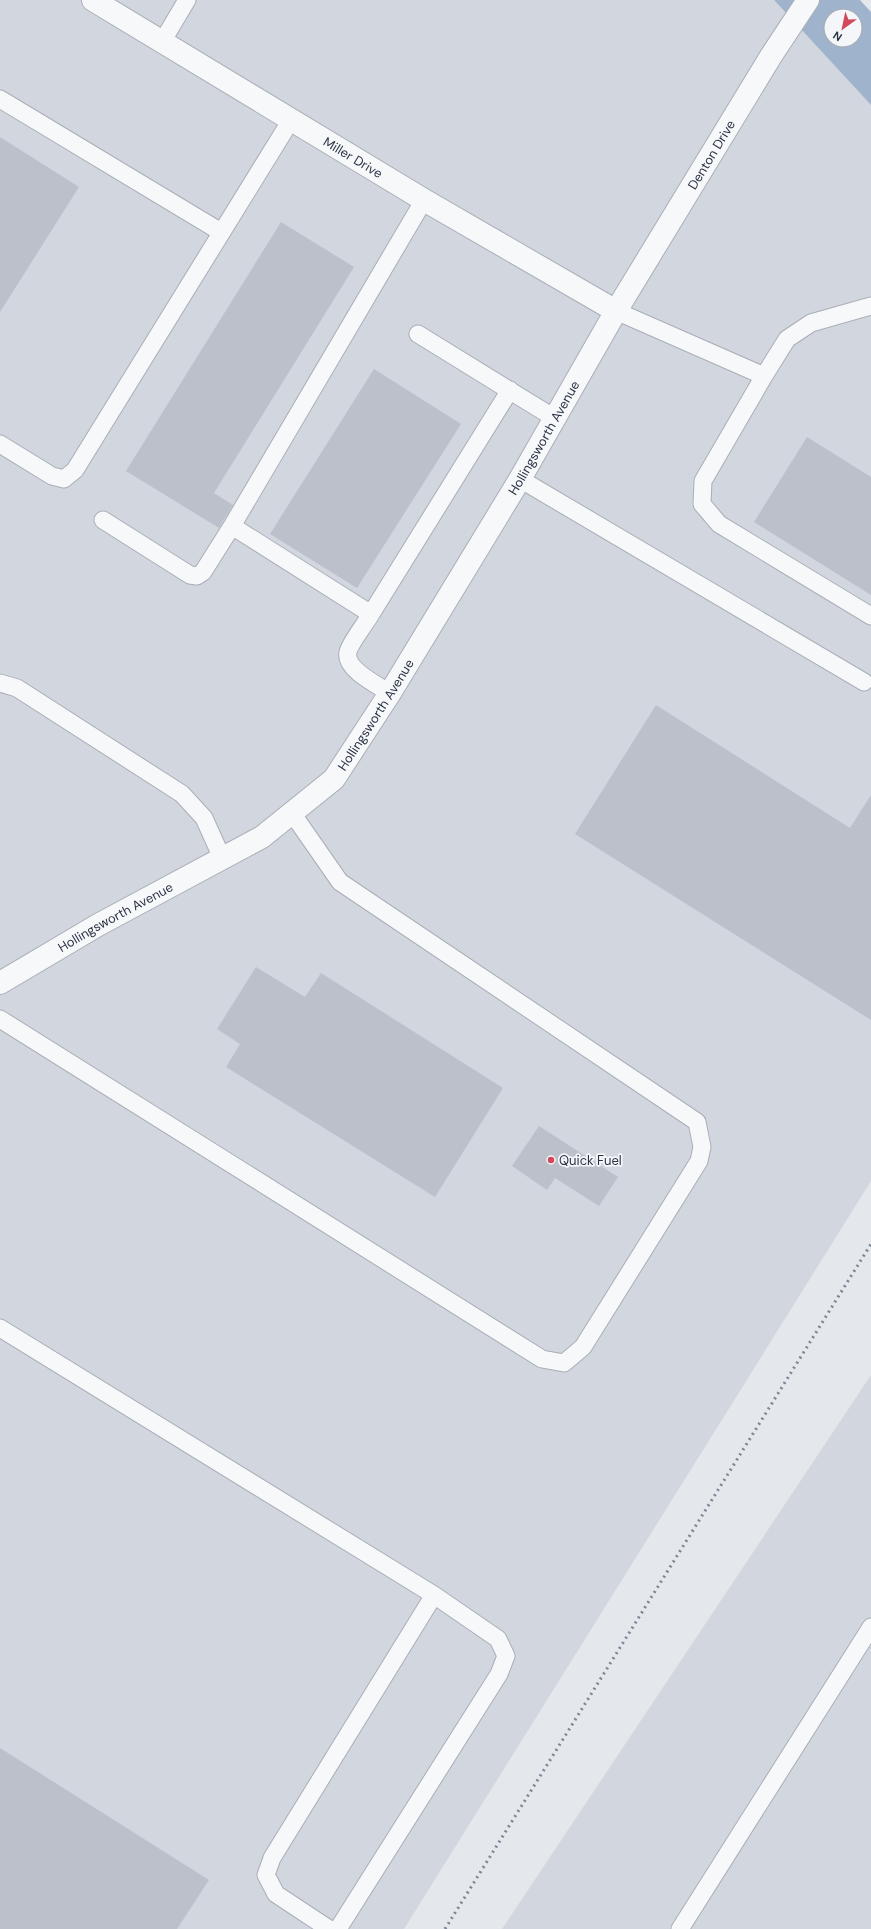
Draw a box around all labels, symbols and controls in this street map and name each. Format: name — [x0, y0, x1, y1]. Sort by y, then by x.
north arrow — [823, 8, 863, 48]
text: N — [830, 28, 845, 44]
street label: Denton Drive — [684, 117, 739, 193]
street label: Miller Drive — [320, 133, 386, 182]
street label: Hollingsworth Avenue — [504, 378, 583, 498]
street label: Hollingsworth Avenue — [334, 656, 418, 774]
street label: Hollingsworth Avenue — [55, 878, 176, 956]
place label: Quick Fuel — [559, 1152, 622, 1169]
marker: Quick Fuel — [546, 1155, 556, 1165]

